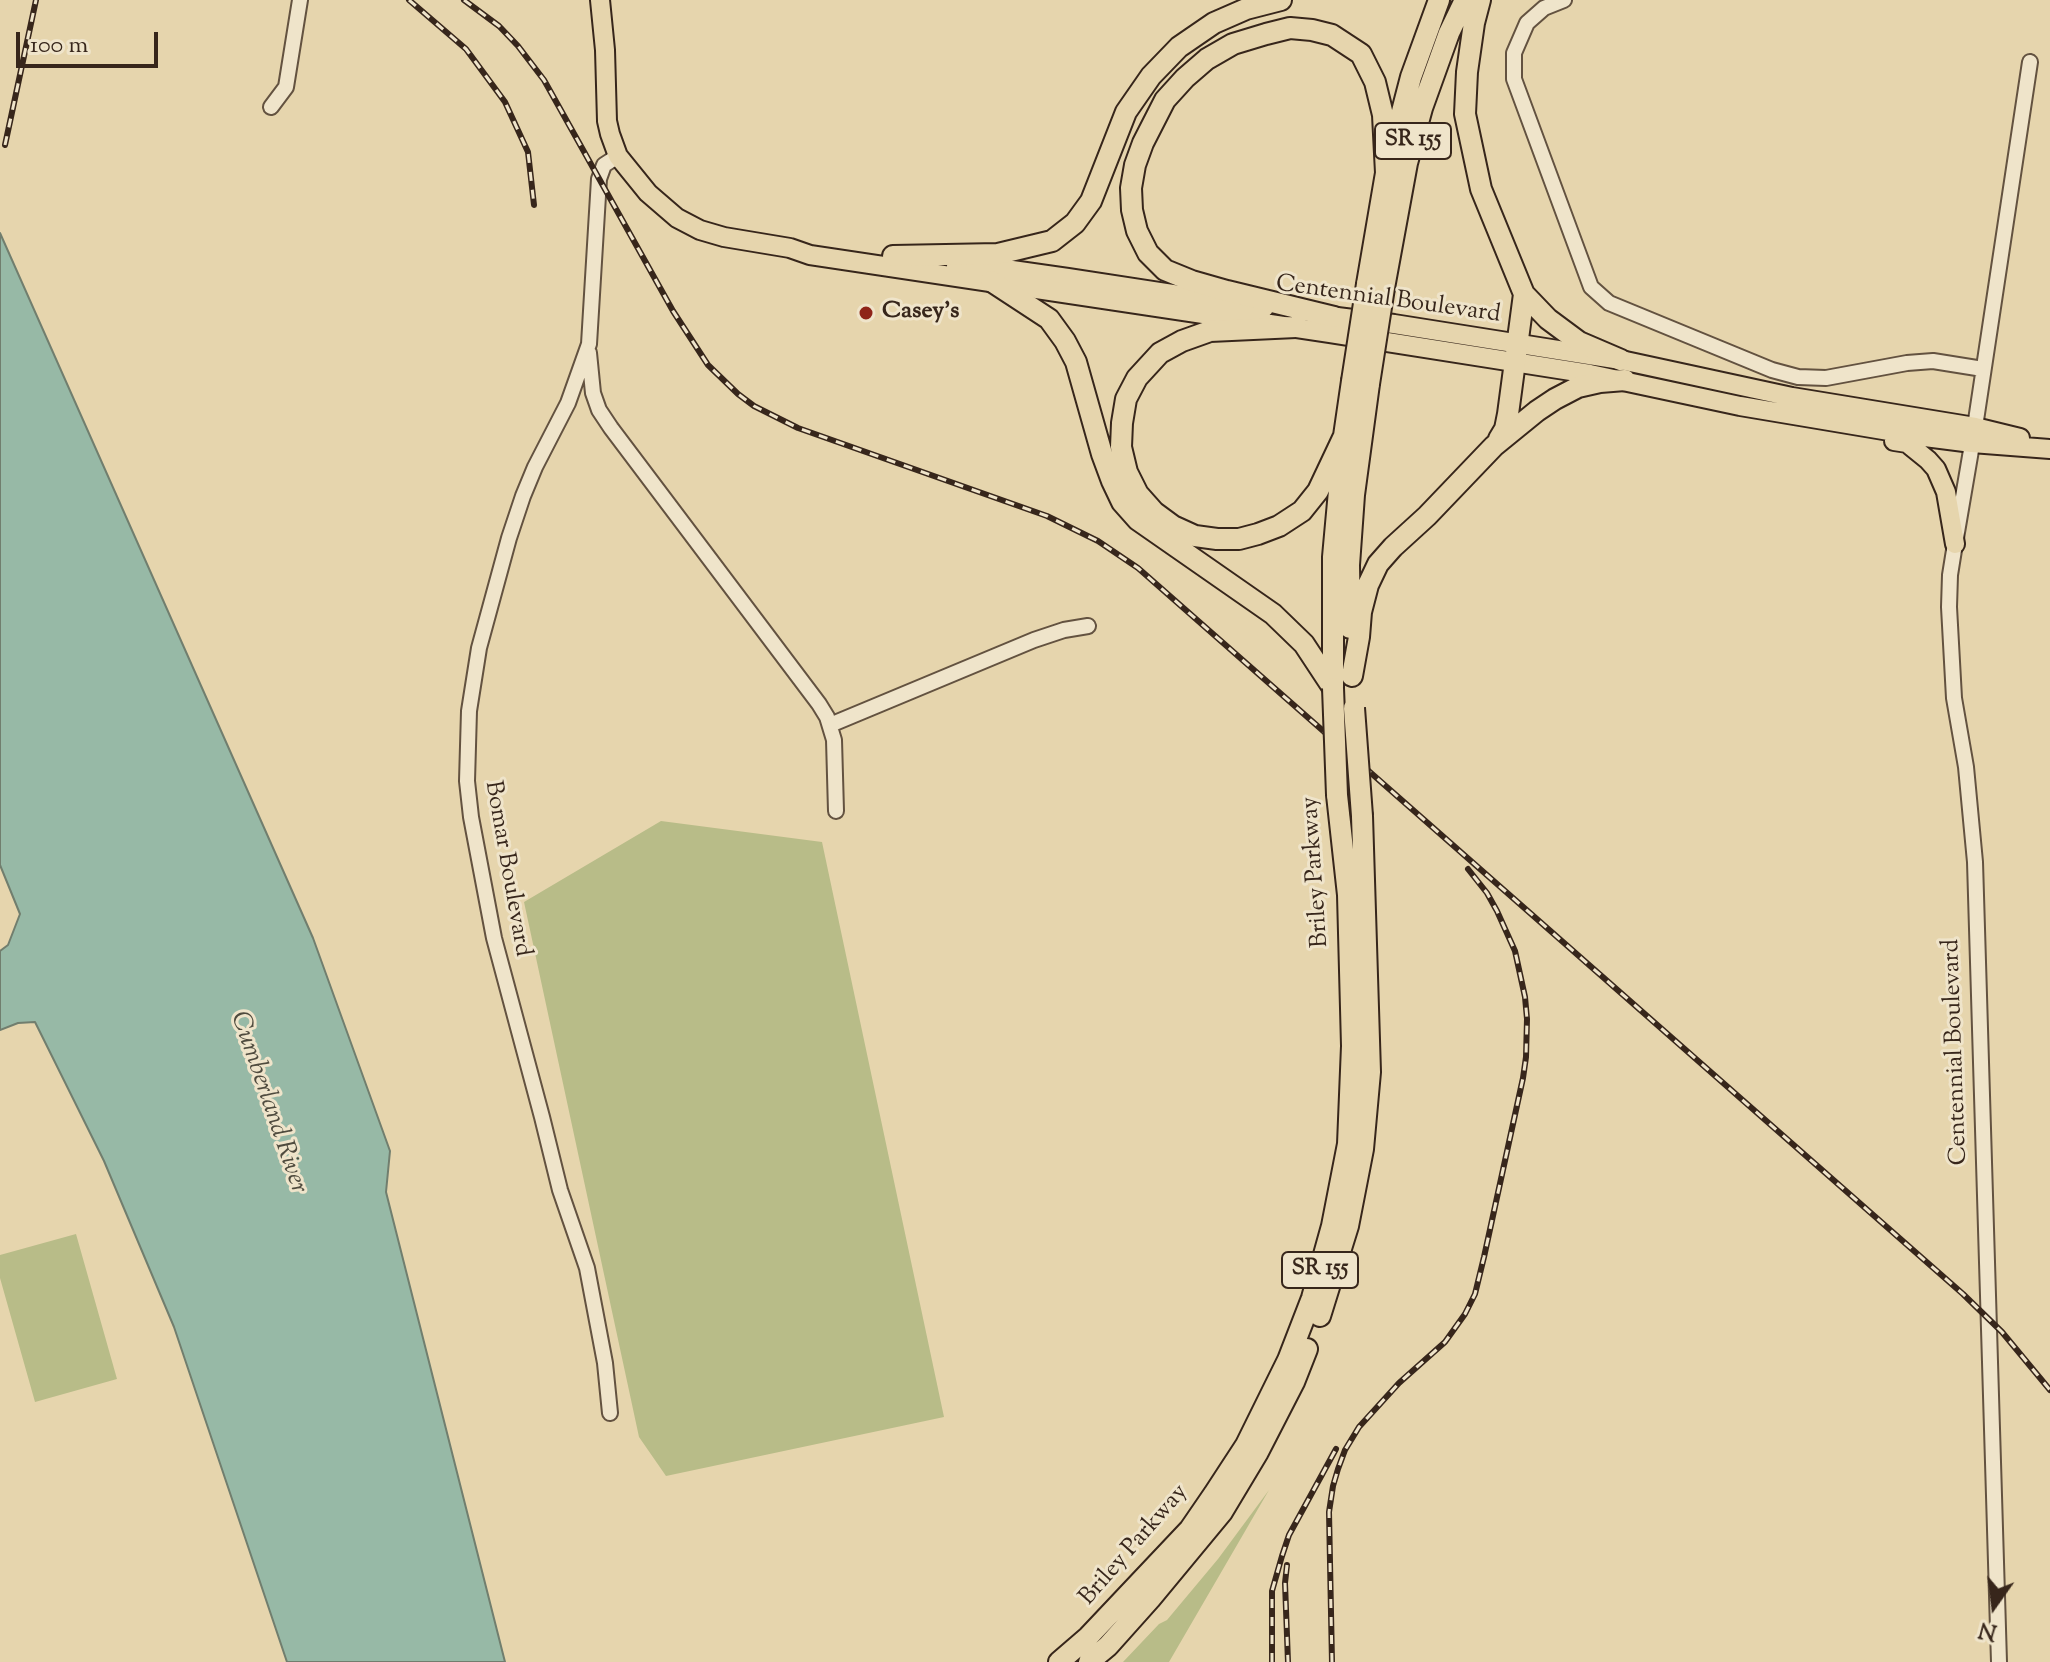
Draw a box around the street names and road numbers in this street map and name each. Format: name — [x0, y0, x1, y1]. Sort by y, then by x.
road number: SR 155 — [1375, 123, 1451, 159]
street label: Centennial Boulevard — [1274, 271, 1502, 331]
street label: Bomar Boulevard — [476, 779, 536, 959]
street label: Briley Parkway — [1297, 796, 1337, 948]
street label: Centennial Boulevard — [1939, 938, 1975, 1166]
road number: SR 155 — [1282, 1252, 1358, 1288]
street label: Briley Parkway — [1074, 1479, 1196, 1613]

